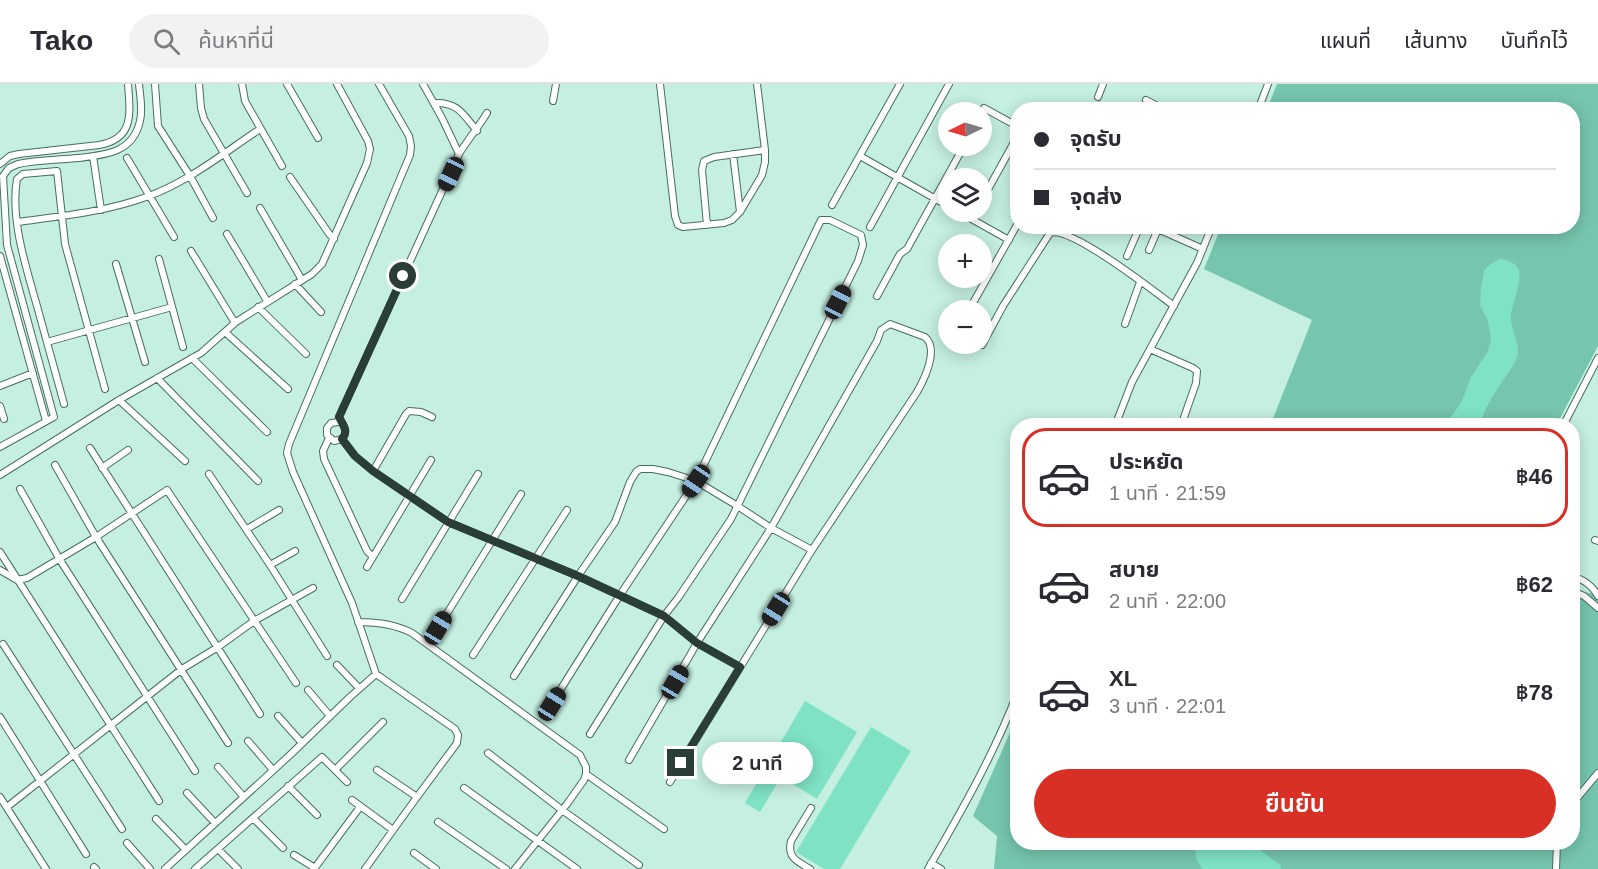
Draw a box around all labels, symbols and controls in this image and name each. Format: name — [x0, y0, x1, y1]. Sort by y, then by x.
search box — [129, 14, 549, 68]
text: Tako — [30, 25, 93, 56]
icon: search — [150, 25, 183, 58]
text: ค้นหาที่นี่ — [198, 28, 274, 53]
text: แผนที่ — [1320, 29, 1371, 52]
text: เส้นทาง — [1404, 29, 1468, 52]
text: บันทึกไว้ — [1501, 29, 1568, 52]
north arrow — [938, 102, 992, 156]
map controls — [938, 102, 992, 354]
text: จุดรับ — [1070, 126, 1122, 151]
car — [435, 154, 467, 194]
button: layers — [938, 168, 992, 222]
text: จุดส่ง — [1070, 184, 1122, 209]
button: + — [938, 234, 992, 288]
route start — [389, 262, 416, 289]
car — [822, 282, 854, 322]
button: − — [938, 300, 992, 354]
text: ประหยัด — [1109, 449, 1184, 474]
icon: car — [1037, 451, 1091, 505]
car — [678, 461, 714, 501]
text: ฿46 — [1516, 464, 1553, 489]
text: 1 นาที · 21:59 — [1109, 482, 1226, 504]
text: สบาย — [1109, 557, 1159, 582]
icon: car — [1037, 559, 1091, 613]
text: ฿62 — [1516, 572, 1553, 597]
car — [759, 589, 793, 629]
text: 2 นาที · 22:00 — [1109, 590, 1226, 612]
car — [421, 608, 455, 648]
car — [658, 662, 692, 702]
text: XL — [1109, 666, 1137, 691]
icon: car — [1037, 667, 1091, 721]
text: ฿78 — [1516, 680, 1553, 705]
car — [535, 684, 569, 724]
text: 3 นาที · 22:01 — [1109, 695, 1226, 717]
callout: 2 นาที — [702, 742, 813, 784]
route end — [667, 749, 694, 776]
text: 2 นาที — [732, 752, 783, 774]
button: ยืนยัน — [1034, 769, 1556, 838]

